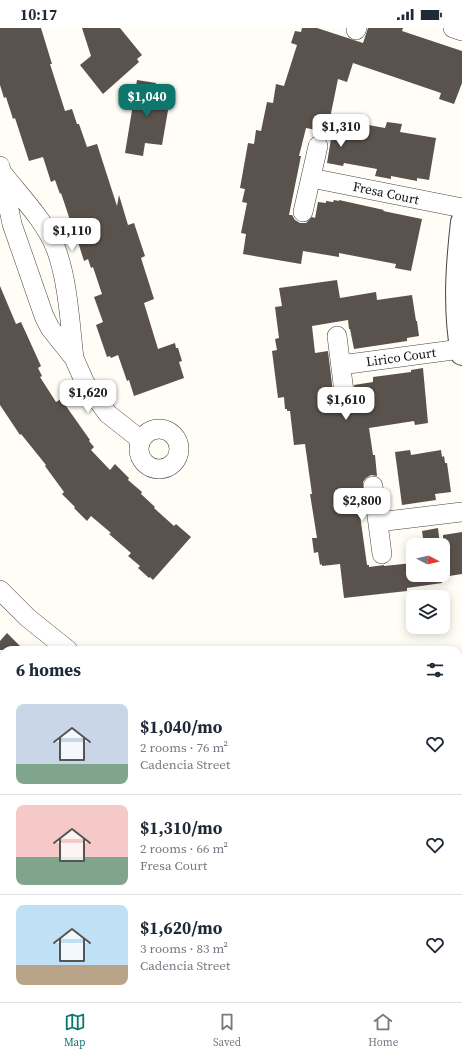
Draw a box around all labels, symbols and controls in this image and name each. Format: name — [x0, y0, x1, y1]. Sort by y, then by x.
text: 10:17 — [20, 4, 57, 25]
pin: $1,040 — [114, 84, 180, 118]
text: $1,040 — [127, 88, 167, 105]
pin: $1,310 — [308, 114, 374, 148]
text: $1,310 — [321, 118, 361, 135]
street label: Fresa Court — [351, 178, 421, 208]
pin: $1,110 — [39, 218, 105, 252]
text: $1,110 — [52, 222, 92, 239]
street label: Lirico Court — [365, 344, 438, 370]
pin: $1,620 — [55, 380, 121, 414]
text: $1,620 — [68, 384, 108, 401]
pin: $1,610 — [313, 387, 379, 421]
text: $1,610 — [326, 391, 366, 408]
pin: $2,800 — [329, 488, 395, 522]
text: $2,800 — [342, 492, 382, 509]
north arrow — [406, 538, 450, 582]
map controls — [406, 538, 450, 634]
button: layers — [406, 590, 450, 634]
text: 6 homes — [16, 658, 81, 682]
icon: filters — [424, 659, 446, 681]
text: $1,040/mo — [140, 715, 222, 739]
icon: home — [48, 720, 96, 768]
icon: heart — [424, 733, 446, 755]
text: 2 rooms · 76 m² — [140, 739, 228, 756]
text: Cadencia Street — [140, 756, 230, 773]
text: $1,310/mo — [140, 816, 222, 840]
icon: home — [48, 821, 96, 869]
icon: heart — [424, 834, 446, 856]
text: 2 rooms · 66 m² — [140, 840, 228, 857]
text: Fresa Court — [140, 857, 207, 874]
text: $1,620/mo — [140, 916, 222, 940]
icon: home — [48, 921, 96, 969]
icon: heart — [424, 934, 446, 956]
text: 3 rooms · 83 m² — [140, 940, 228, 957]
text: Cadencia Street — [140, 957, 230, 974]
tab: Map — [64, 1011, 86, 1050]
tab: Saved — [213, 1011, 241, 1050]
tab: Home — [368, 1011, 398, 1050]

